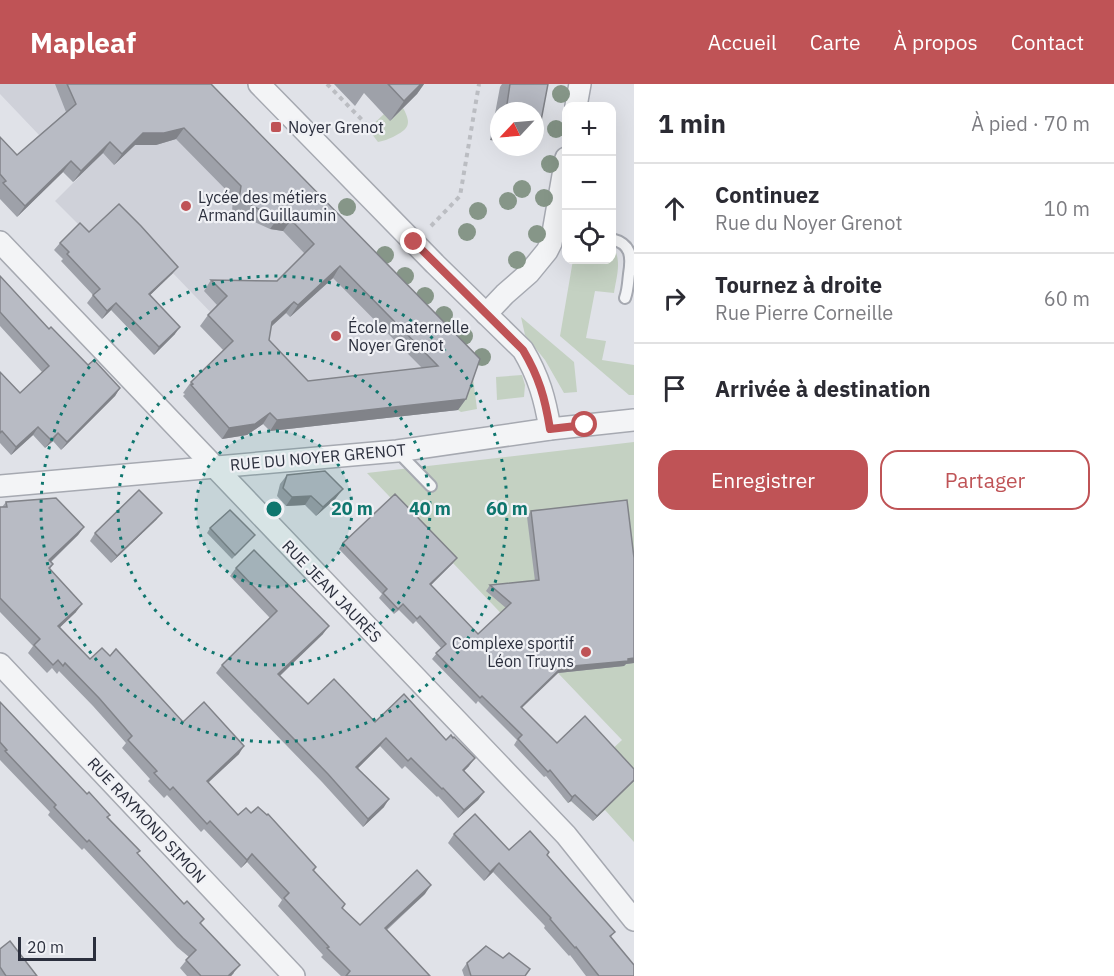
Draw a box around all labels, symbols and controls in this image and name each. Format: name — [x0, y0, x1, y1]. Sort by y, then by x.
text: Mapleaf — [30, 24, 136, 61]
text: Accueil — [708, 28, 777, 56]
text: Carte — [810, 28, 861, 56]
text: À propos — [894, 28, 978, 56]
text: Contact — [1011, 28, 1084, 56]
north arrow — [490, 102, 544, 156]
map controls — [562, 102, 616, 264]
button: + — [562, 102, 616, 156]
text: 1 min — [658, 106, 726, 140]
text: À pied · 70 m — [971, 110, 1090, 137]
place label: Noyer Grenot — [288, 117, 384, 137]
marker: Noyer Grenot — [269, 120, 283, 134]
button: − — [562, 156, 616, 210]
text: Continuez — [715, 180, 819, 209]
place label: Lycée des métiers Armand Guillaumin — [198, 187, 336, 225]
icon: ahead — [658, 192, 691, 225]
text: 10 m — [1044, 195, 1090, 222]
marker: Lycée des métiers Armand Guillaumin — [179, 199, 193, 213]
text: Rue du Noyer Grenot — [715, 209, 902, 236]
button: locate — [562, 210, 616, 264]
route end — [400, 228, 426, 254]
text: Tournez à droite — [715, 270, 882, 299]
icon: right — [658, 282, 691, 315]
text: 60 m — [1044, 285, 1090, 312]
text: Rue Pierre Corneille — [715, 299, 893, 326]
place label: École maternelle Noyer Grenot — [348, 316, 469, 355]
marker: École maternelle Noyer Grenot — [329, 329, 343, 343]
icon: arrive — [658, 372, 691, 405]
text: Arrivée à destination — [715, 374, 931, 403]
route start — [571, 411, 597, 437]
street label: RUE DU NOYER GRENOT — [229, 439, 407, 475]
button: Enregistrer — [658, 450, 868, 510]
button: Partager — [880, 450, 1090, 510]
text: 20 m — [331, 497, 373, 520]
text: 40 m — [409, 497, 451, 520]
text: 60 m — [486, 497, 528, 520]
centre of rings — [264, 499, 284, 519]
street label: RUE JEAN JAURÈS — [278, 535, 387, 646]
place label: Complexe sportif Léon Truyns — [452, 633, 574, 671]
marker: Complexe sportif Léon Truyns — [579, 645, 593, 659]
street label: RUE RAYMOND SIMON — [84, 753, 210, 887]
scale bar — [18, 934, 96, 962]
text: 20 m — [27, 937, 64, 957]

